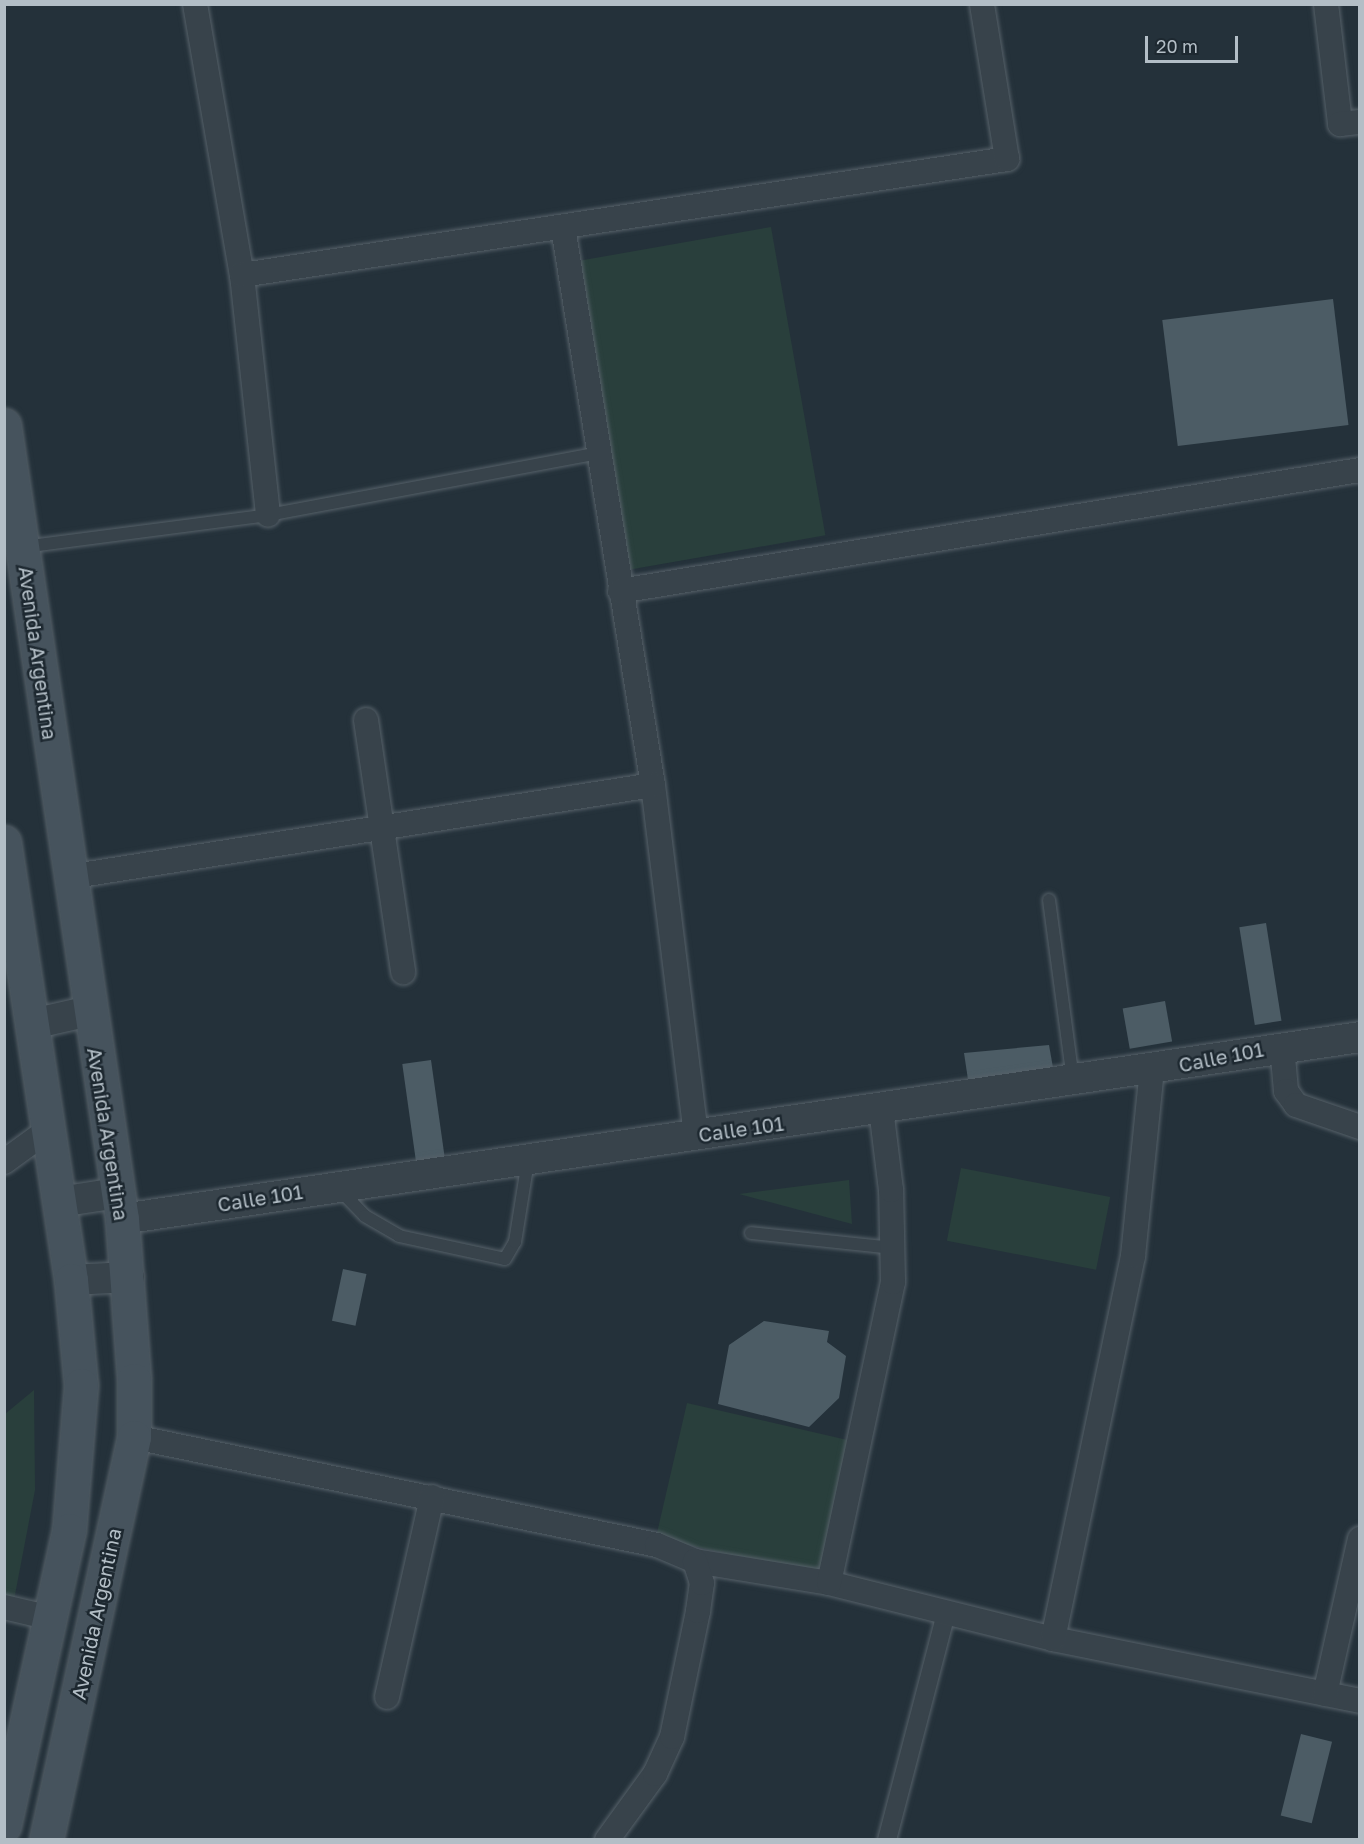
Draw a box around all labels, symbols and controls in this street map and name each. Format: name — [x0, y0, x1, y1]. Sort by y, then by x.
scale bar — [1148, 24, 1241, 62]
text: 20 m — [1156, 35, 1198, 57]
street label: Avenida Argentina — [14, 565, 62, 741]
street label: Calle 101 — [1177, 1037, 1265, 1077]
street label: Avenida Argentina — [82, 1046, 134, 1222]
street label: Calle 101 — [697, 1111, 785, 1147]
street label: Calle 101 — [216, 1179, 304, 1217]
street label: Avenida Argentina — [66, 1526, 126, 1702]

